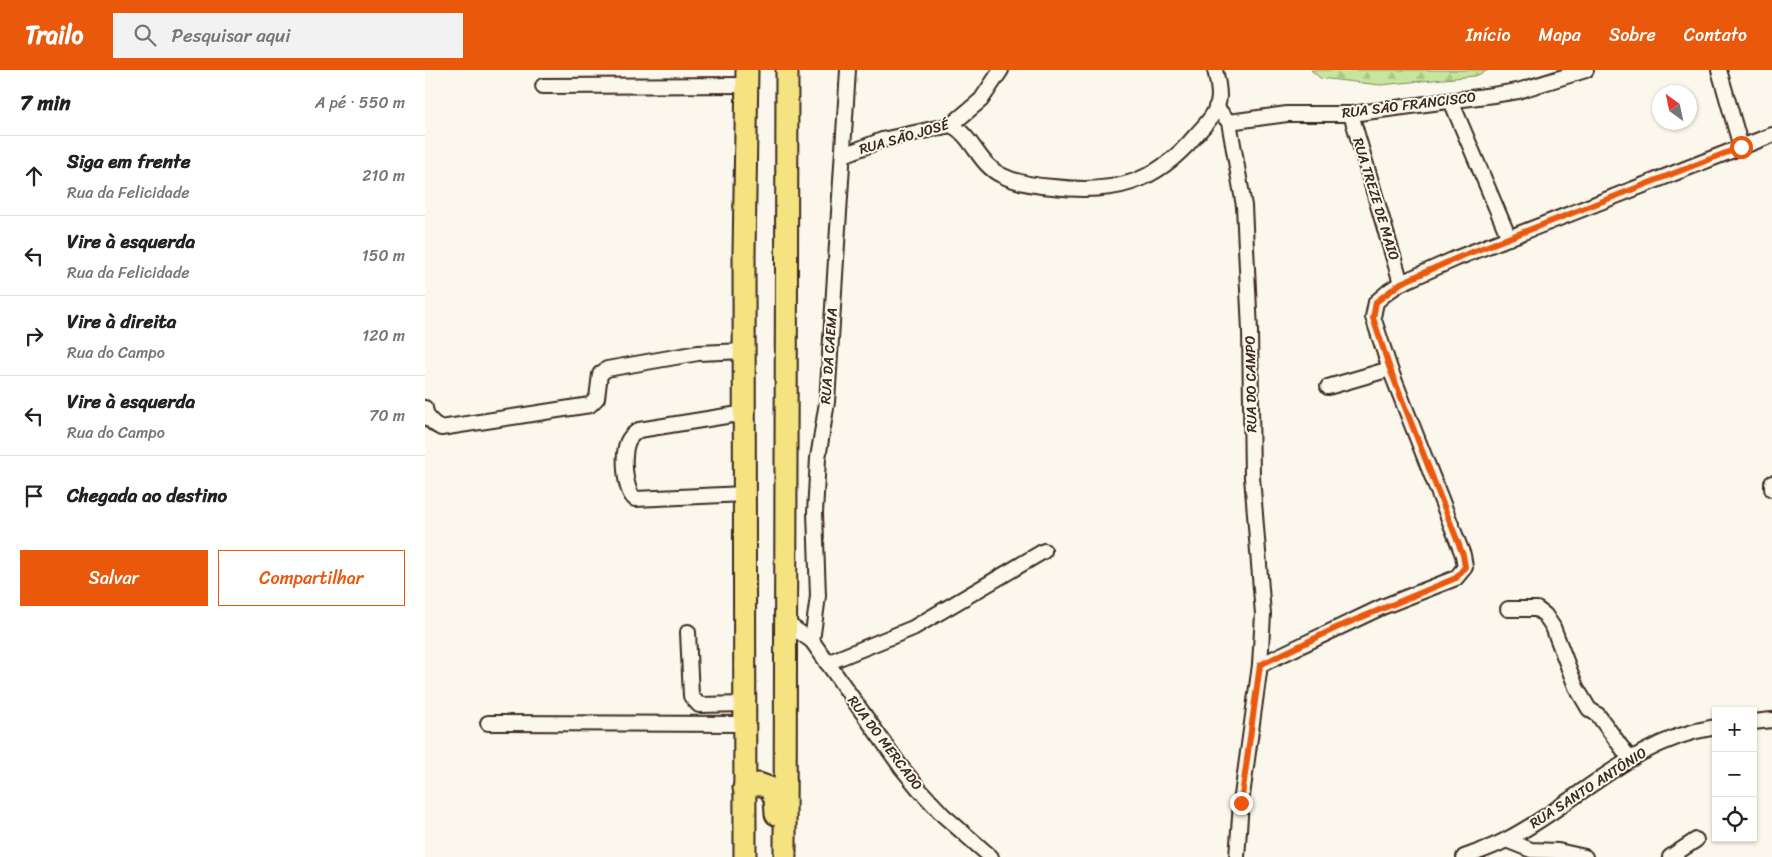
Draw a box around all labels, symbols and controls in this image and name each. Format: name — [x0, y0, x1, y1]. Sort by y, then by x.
search box — [113, 13, 463, 58]
text: Trailo — [25, 14, 83, 56]
text: Pesquisar aqui — [171, 19, 290, 52]
text: Início — [1466, 19, 1511, 51]
text: Mapa — [1539, 19, 1581, 51]
text: Sobre — [1609, 19, 1656, 51]
text: Contato — [1684, 19, 1747, 51]
icon: search — [131, 21, 159, 49]
text: 7 min — [20, 84, 71, 122]
street label: RUA SÃO FRANCISCO — [1341, 84, 1477, 126]
north arrow — [1652, 85, 1697, 130]
text: A pé · 550 m — [315, 88, 405, 117]
street label: RUA SÃO JOSÉ — [856, 112, 953, 162]
street label: RUA TREZE DE MAIO — [1345, 135, 1407, 263]
route start — [1730, 136, 1753, 159]
text: Siga em frente — [67, 145, 190, 178]
text: 210 m — [362, 161, 405, 190]
icon: ahead — [20, 162, 48, 190]
text: Rua da Felicidade — [67, 178, 190, 207]
text: Vire à esquerda — [67, 225, 195, 258]
text: 150 m — [362, 241, 405, 270]
icon: left — [20, 242, 48, 270]
text: Rua da Felicidade — [67, 258, 190, 287]
text: Vire à direita — [67, 305, 176, 338]
street label: RUA DA CAEMA — [813, 307, 845, 405]
text: 120 m — [362, 321, 405, 350]
icon: right — [20, 322, 48, 350]
street label: RUA DO CAMPO — [1238, 335, 1264, 433]
text: Rua do Campo — [67, 338, 165, 367]
text: Vire à esquerda — [67, 385, 195, 418]
text: 70 m — [369, 401, 405, 430]
icon: left — [20, 402, 48, 430]
text: Rua do Campo — [67, 418, 165, 447]
text: Chegada ao destino — [67, 479, 227, 512]
icon: arrive — [20, 482, 48, 510]
button: Salvar — [20, 550, 208, 606]
button: Compartilhar — [218, 550, 405, 606]
street label: RUA DO MERCADO — [841, 690, 929, 796]
map controls — [1712, 707, 1757, 842]
button: + — [1712, 707, 1757, 752]
street label: RUA SANTO ANTÔNIO — [1524, 740, 1652, 836]
button: − — [1712, 752, 1757, 797]
route end — [1230, 792, 1253, 815]
button: locate — [1712, 797, 1757, 842]

